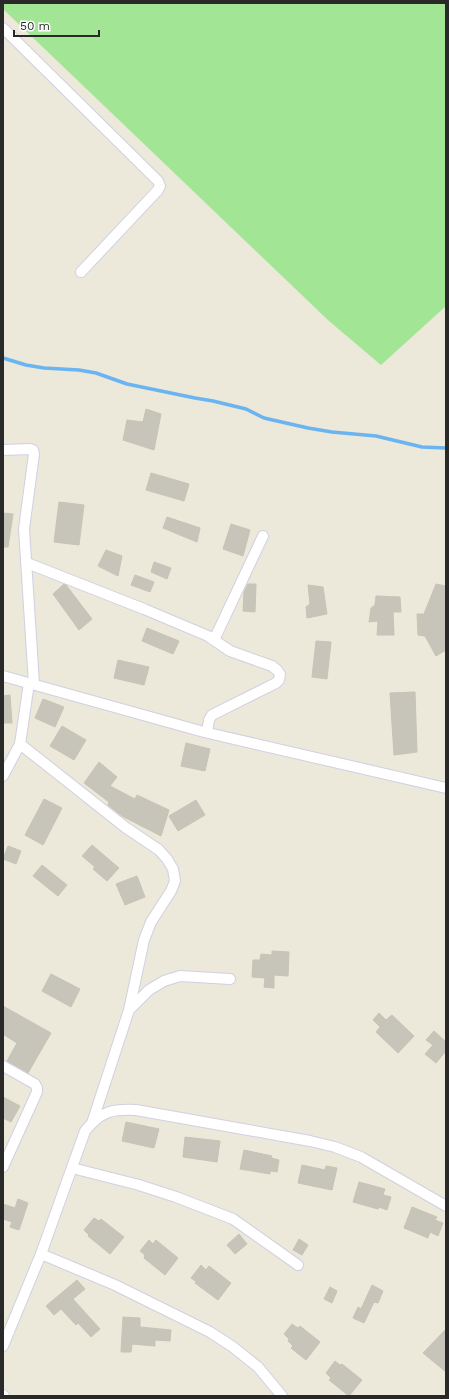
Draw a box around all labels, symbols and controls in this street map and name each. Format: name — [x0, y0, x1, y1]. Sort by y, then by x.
scale bar — [14, 12, 99, 38]
text: 50 m — [20, 19, 50, 33]

